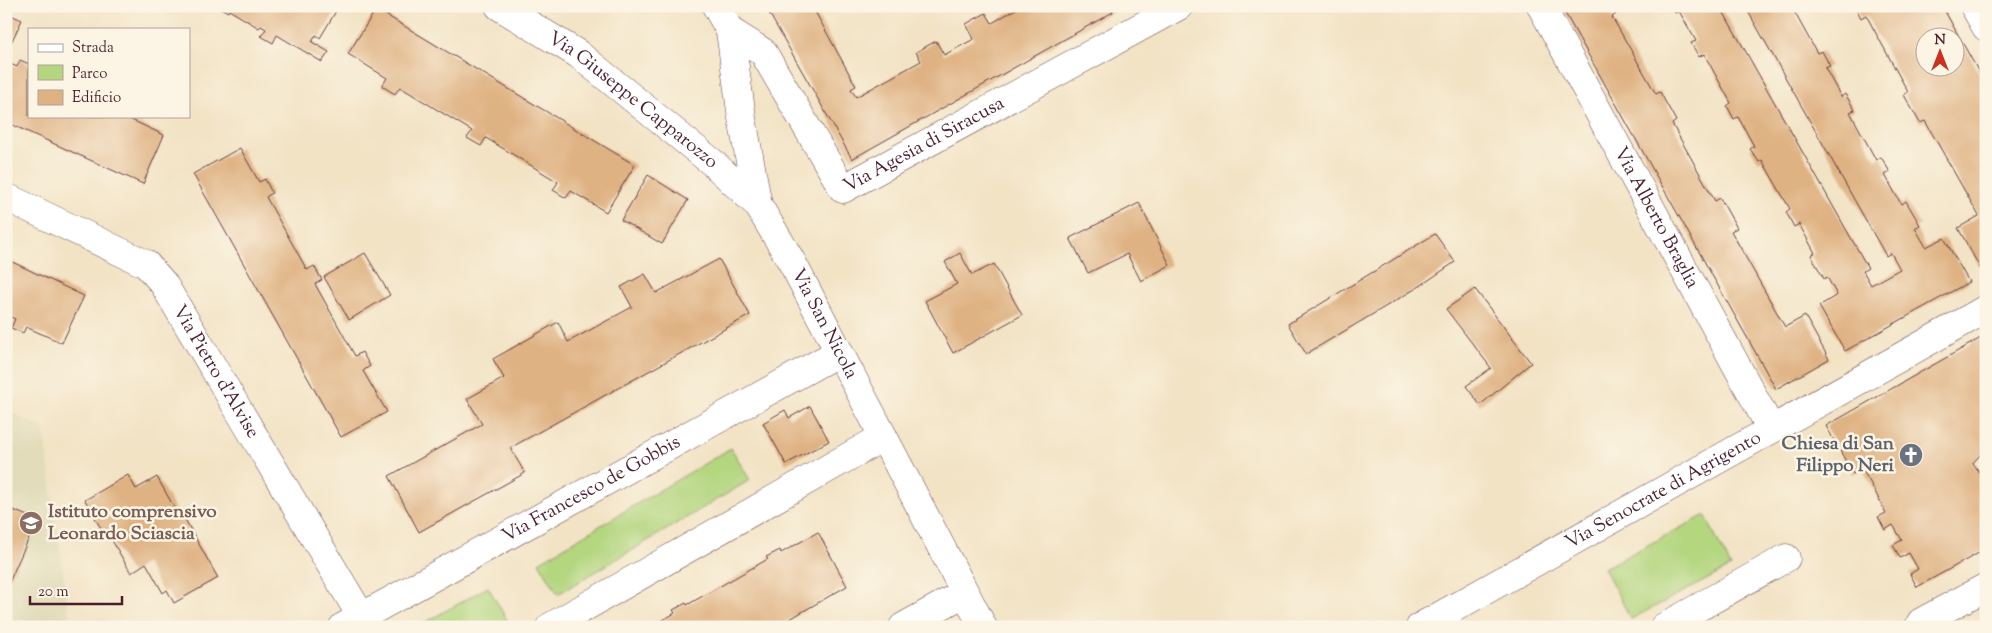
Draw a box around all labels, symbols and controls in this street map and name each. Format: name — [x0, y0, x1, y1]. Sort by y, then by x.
street label: Via Giuseppe Capparozzo — [543, 25, 724, 175]
legend — [28, 28, 190, 118]
north arrow — [1914, 28, 1964, 78]
text: N — [1934, 31, 1946, 51]
text: Strada — [72, 38, 114, 59]
text: Parco — [72, 64, 108, 85]
text: Edificio — [72, 88, 121, 109]
street label: Via Agesia di Siracusa — [839, 90, 1010, 200]
street label: Via Alberto Braglia — [1607, 142, 1706, 293]
street label: Via San Nicola — [784, 264, 864, 384]
street label: Via Pietro d'Alvise — [166, 300, 266, 444]
street label: Via Senocrate di Agrigento — [1560, 424, 1766, 556]
street label: Via Francesco de Gobbis — [497, 429, 686, 550]
place label: Chiesa di San Filippo Neri — [1782, 431, 1895, 480]
church icon: Chiesa di San Filippo Neri — [1898, 442, 1924, 468]
place label: Istituto comprensivo Leonardo Sciascia — [48, 499, 217, 548]
school or university icon: Istituto comprensivo Leonardo Sciascia — [18, 510, 44, 536]
scale bar — [30, 573, 122, 605]
text: 20 m — [38, 582, 69, 603]

